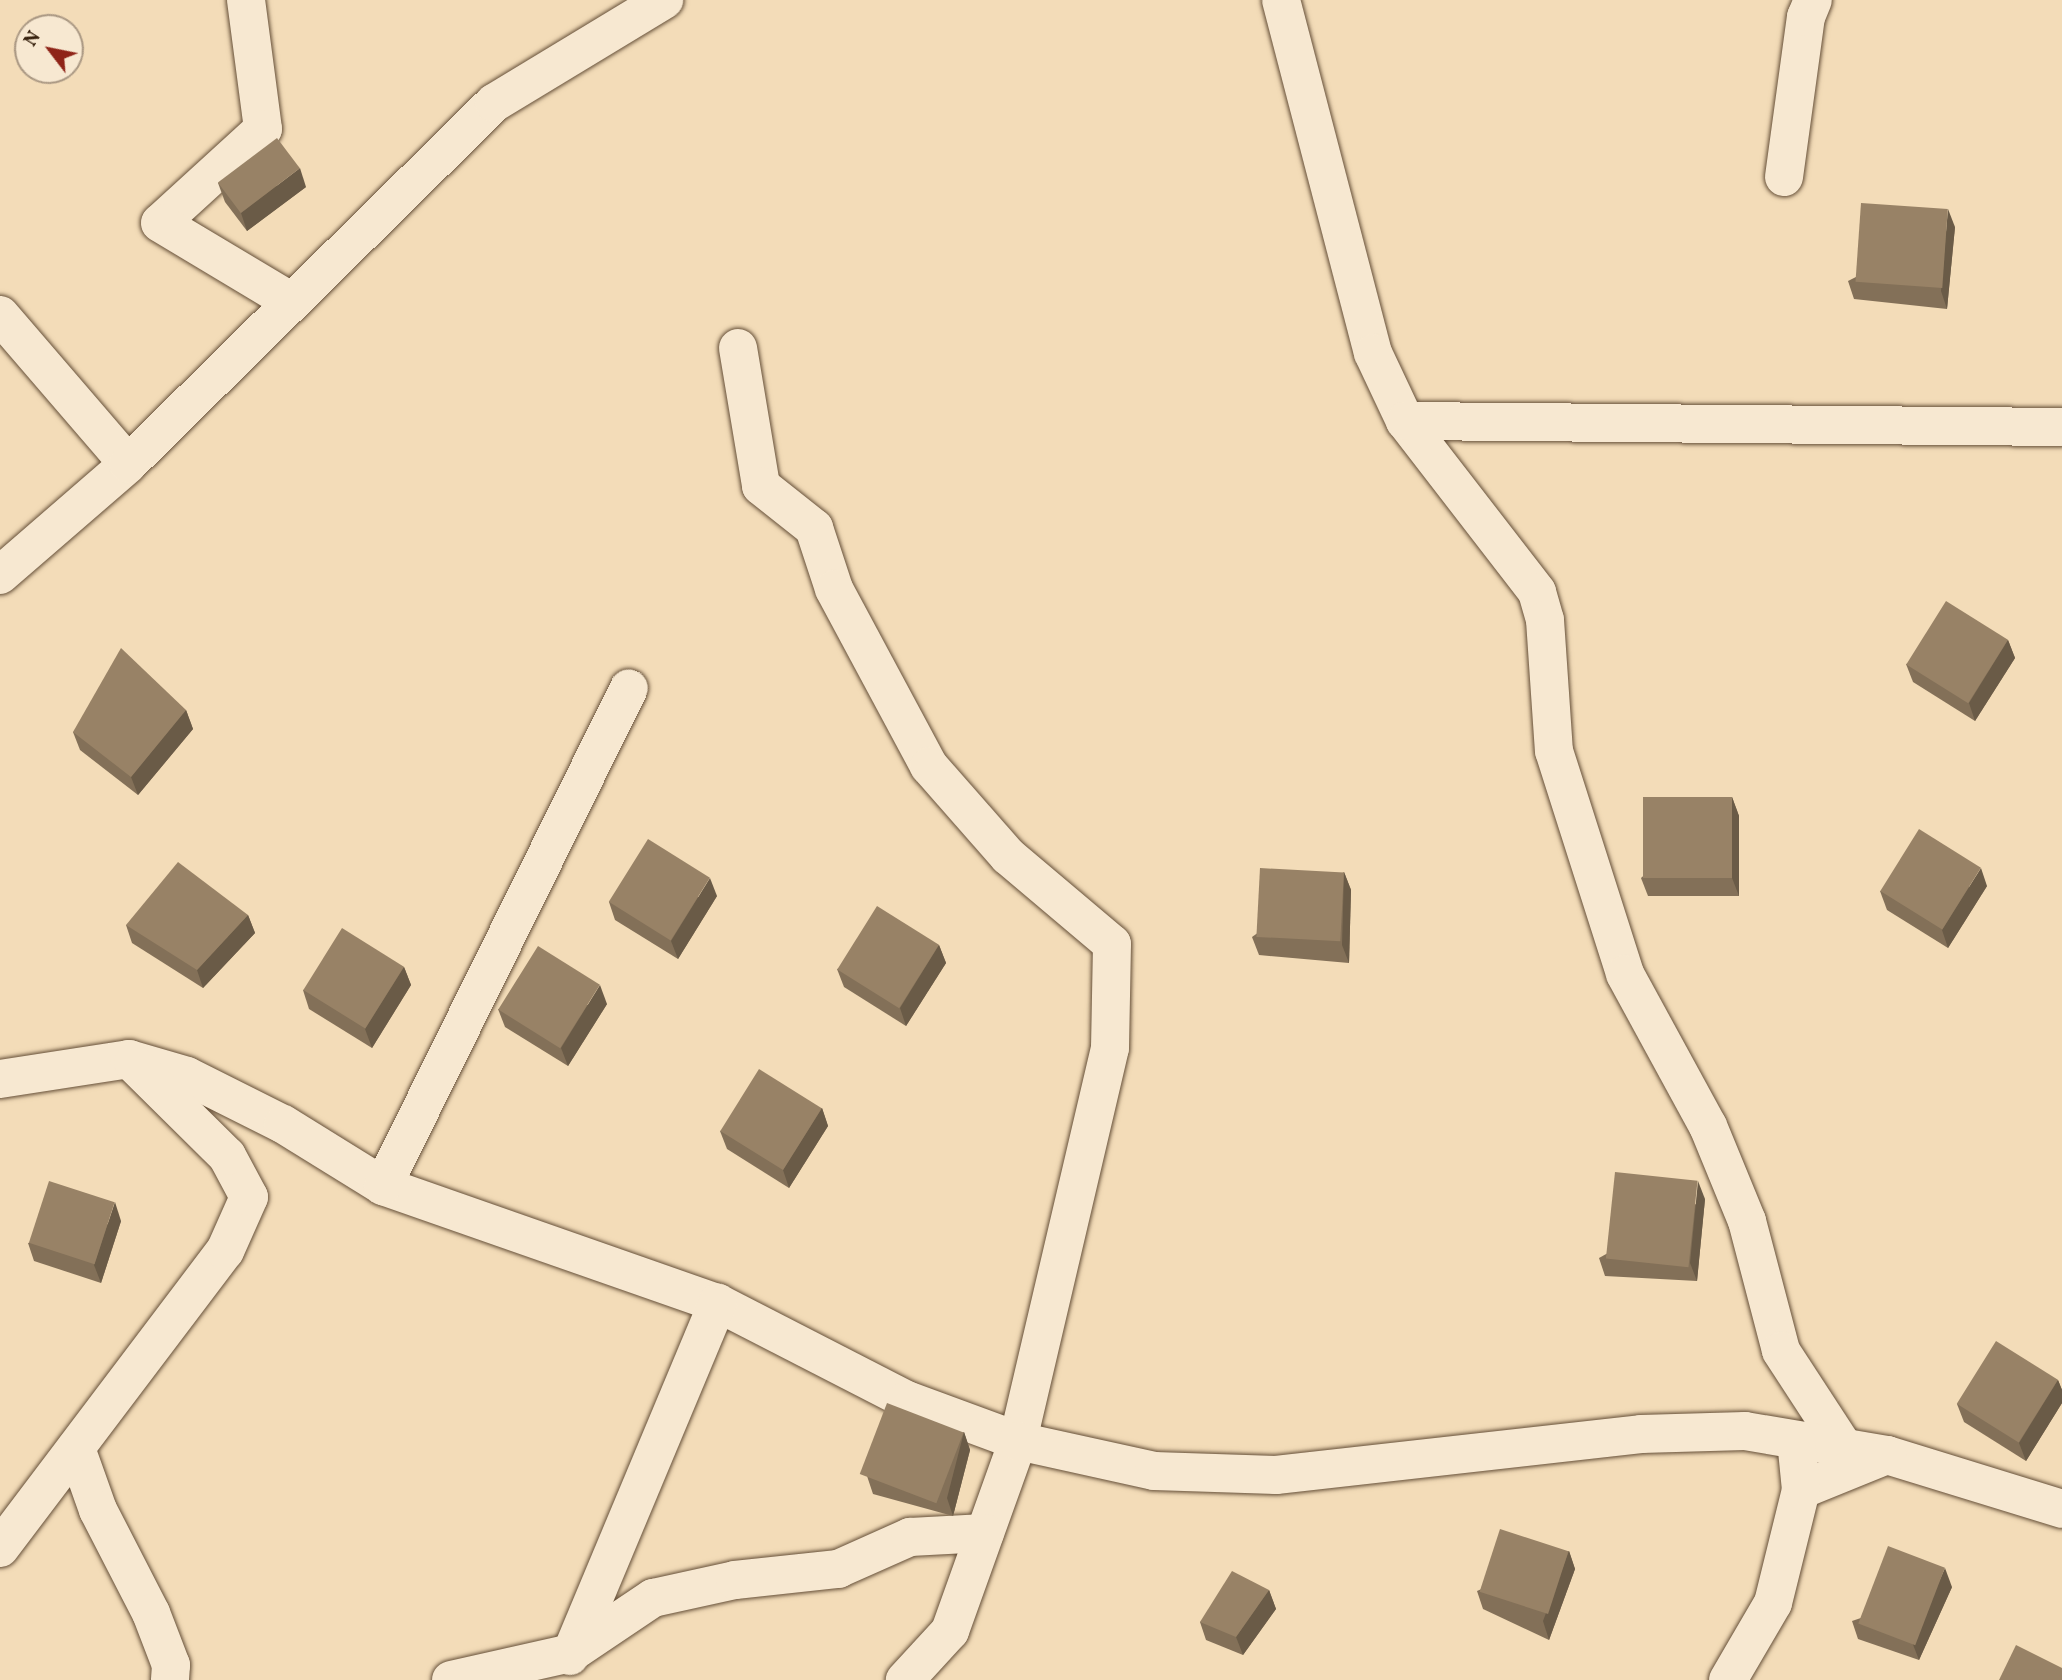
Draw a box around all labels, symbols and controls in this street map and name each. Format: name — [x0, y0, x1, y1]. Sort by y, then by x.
north arrow — [14, 14, 84, 84]
text: N — [18, 26, 48, 52]

